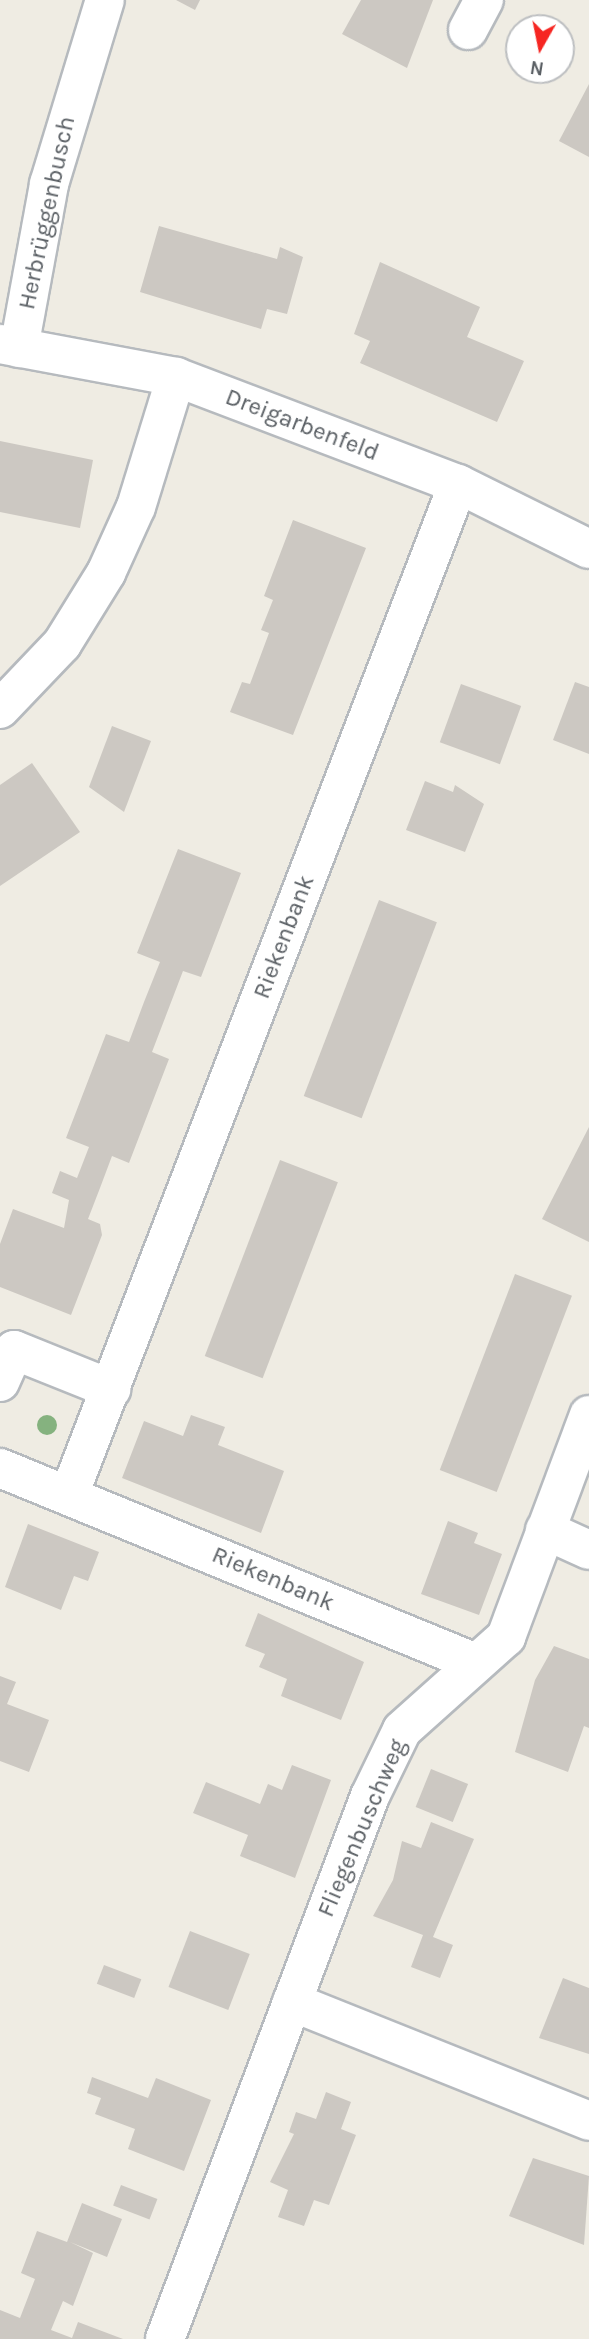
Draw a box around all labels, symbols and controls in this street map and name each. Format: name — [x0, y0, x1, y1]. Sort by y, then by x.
north arrow — [505, 14, 575, 84]
text: N — [529, 56, 545, 80]
street label: Herbrüggenbusch — [12, 114, 82, 312]
street label: Dreigarbenfeld — [221, 383, 383, 467]
street label: Riekenbank — [247, 871, 321, 1003]
street label: Riekenbank — [208, 1540, 338, 1618]
street label: Fliegenbuschweg — [312, 1735, 412, 1921]

